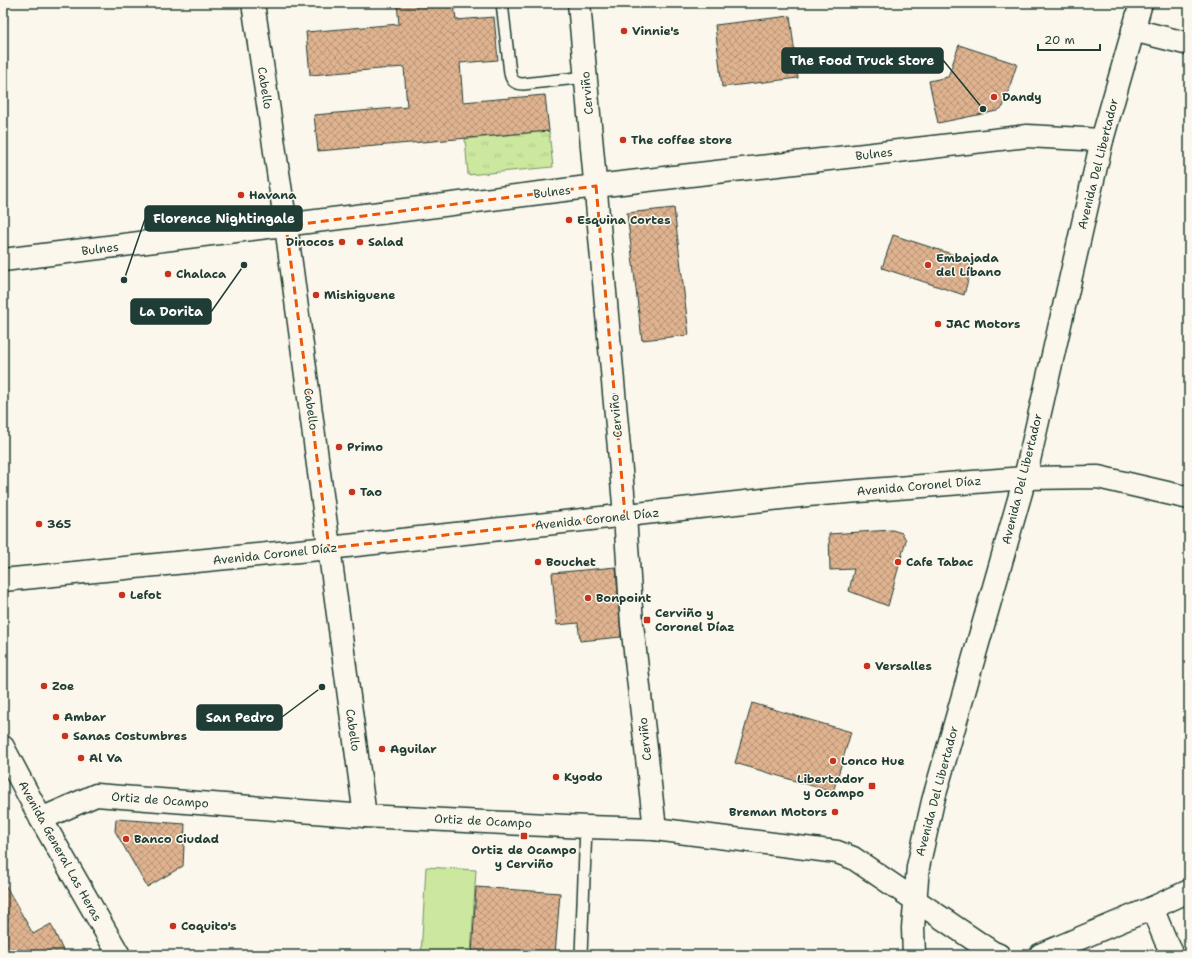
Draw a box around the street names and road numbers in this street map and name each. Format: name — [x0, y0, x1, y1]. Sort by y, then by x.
street label: Cabello — [254, 66, 276, 110]
street label: Cerviño — [577, 71, 597, 115]
street label: Avenida Del Libertador — [1074, 97, 1122, 231]
street label: Bulnes — [854, 144, 894, 164]
street label: Bulnes — [532, 182, 572, 202]
street label: Bulnes — [80, 239, 120, 259]
street label: Cabello — [300, 387, 322, 431]
street label: Cerviño — [606, 394, 626, 438]
street label: Avenida Del Libertador — [998, 412, 1046, 546]
street label: Avenida Coronel Díaz — [856, 473, 982, 499]
street label: Avenida Coronel Díaz — [534, 505, 660, 533]
street label: Avenida Coronel Díaz — [212, 540, 338, 568]
street label: Cabello — [342, 708, 364, 752]
street label: Cerviño — [635, 717, 655, 761]
street label: Avenida Del Libertador — [912, 724, 962, 858]
street label: Avenida General Las Heras — [15, 778, 105, 924]
street label: Ortiz de Ocampo — [111, 789, 209, 811]
street label: Ortiz de Ocampo — [434, 810, 532, 832]

